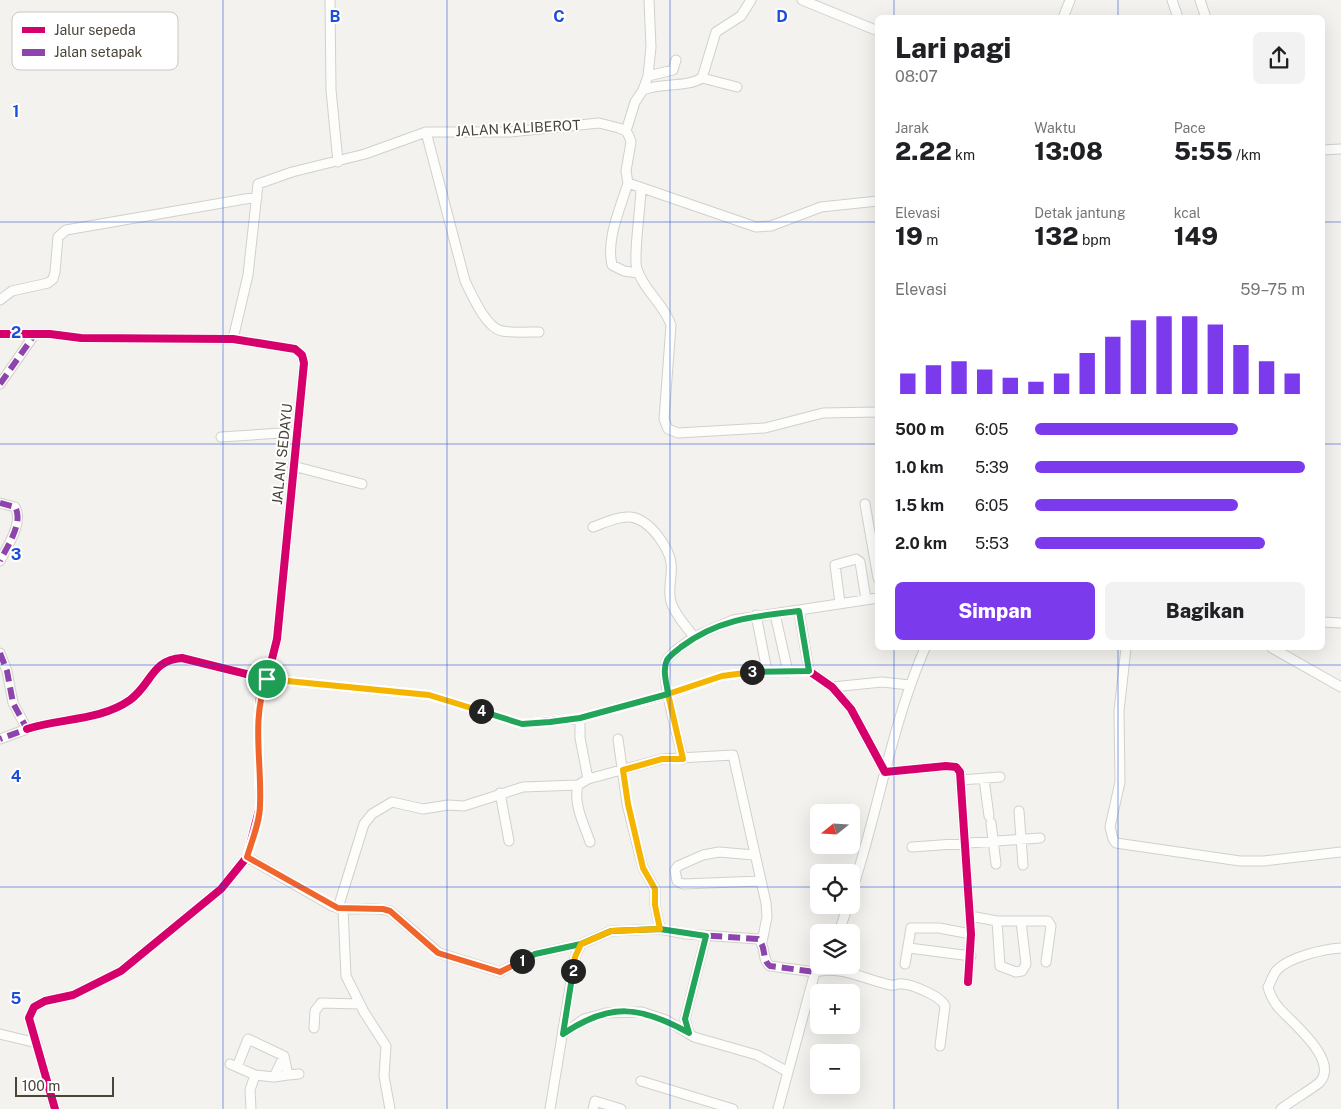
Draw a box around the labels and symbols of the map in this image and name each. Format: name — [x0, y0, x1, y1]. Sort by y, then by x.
text: B — [330, 7, 341, 26]
text: C — [553, 7, 565, 26]
text: D — [776, 7, 788, 26]
legend — [12, 12, 178, 70]
text: Jalur sepeda — [54, 22, 136, 38]
text: Jalan setapak — [54, 44, 142, 60]
text: 1 — [13, 102, 19, 121]
street label: JALAN KALIBEROT — [455, 117, 581, 139]
text: 2 — [11, 323, 21, 342]
street label: JALAN SEDAYU — [269, 403, 295, 505]
text: 3 — [11, 545, 21, 564]
pin — [246, 658, 288, 700]
pin: 3 — [740, 660, 764, 684]
pin: 4 — [468, 698, 494, 724]
text: 4 — [11, 767, 22, 786]
north arrow — [810, 804, 860, 854]
pin: 1 — [510, 948, 534, 974]
pin: 2 — [560, 958, 586, 984]
text: 5 — [11, 989, 22, 1008]
scale bar — [15, 1074, 114, 1097]

